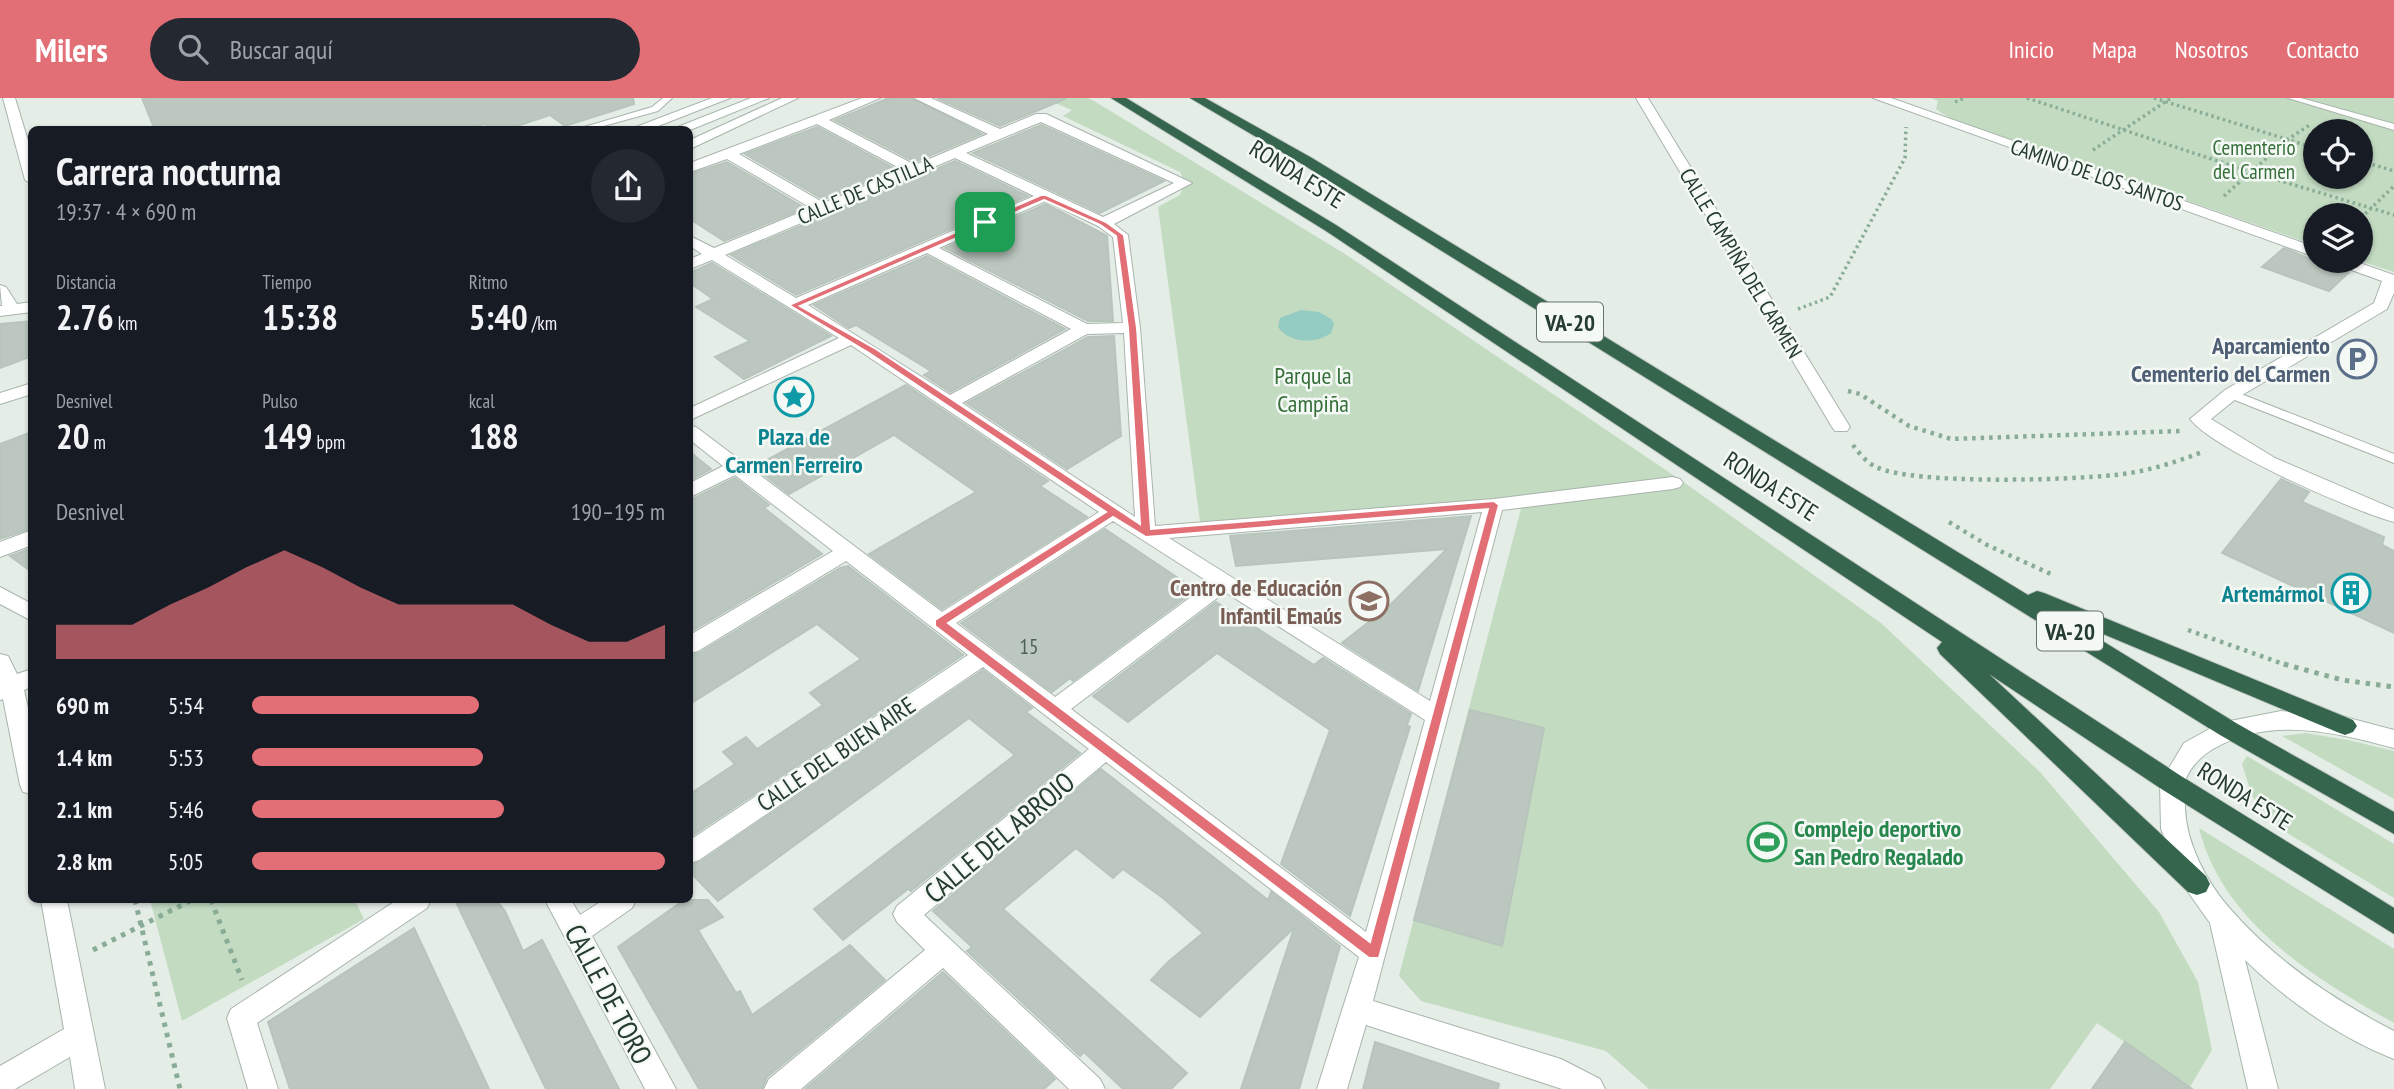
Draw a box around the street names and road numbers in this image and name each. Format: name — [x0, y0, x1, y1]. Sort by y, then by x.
street label: RONDA ESTE — [1244, 133, 1350, 215]
street label: CAMINO DE LOS SANTOS — [2007, 133, 2187, 217]
street label: CALLE DE CASTILLA — [793, 149, 937, 231]
street label: CALLE CAMPIÑA DEL CARMEN — [1674, 163, 1808, 363]
road number: VA-20 — [1537, 302, 1603, 342]
street label: RONDA ESTE — [1718, 444, 1824, 528]
road number: VA-20 — [2037, 611, 2103, 650]
street label: CALLE DEL BUEN AIRE — [751, 690, 921, 818]
street label: RONDA ESTE — [2192, 755, 2298, 837]
street label: CALLE DEL ABROJO — [916, 763, 1082, 911]
street label: CALLE DE TORO — [557, 918, 661, 1070]

